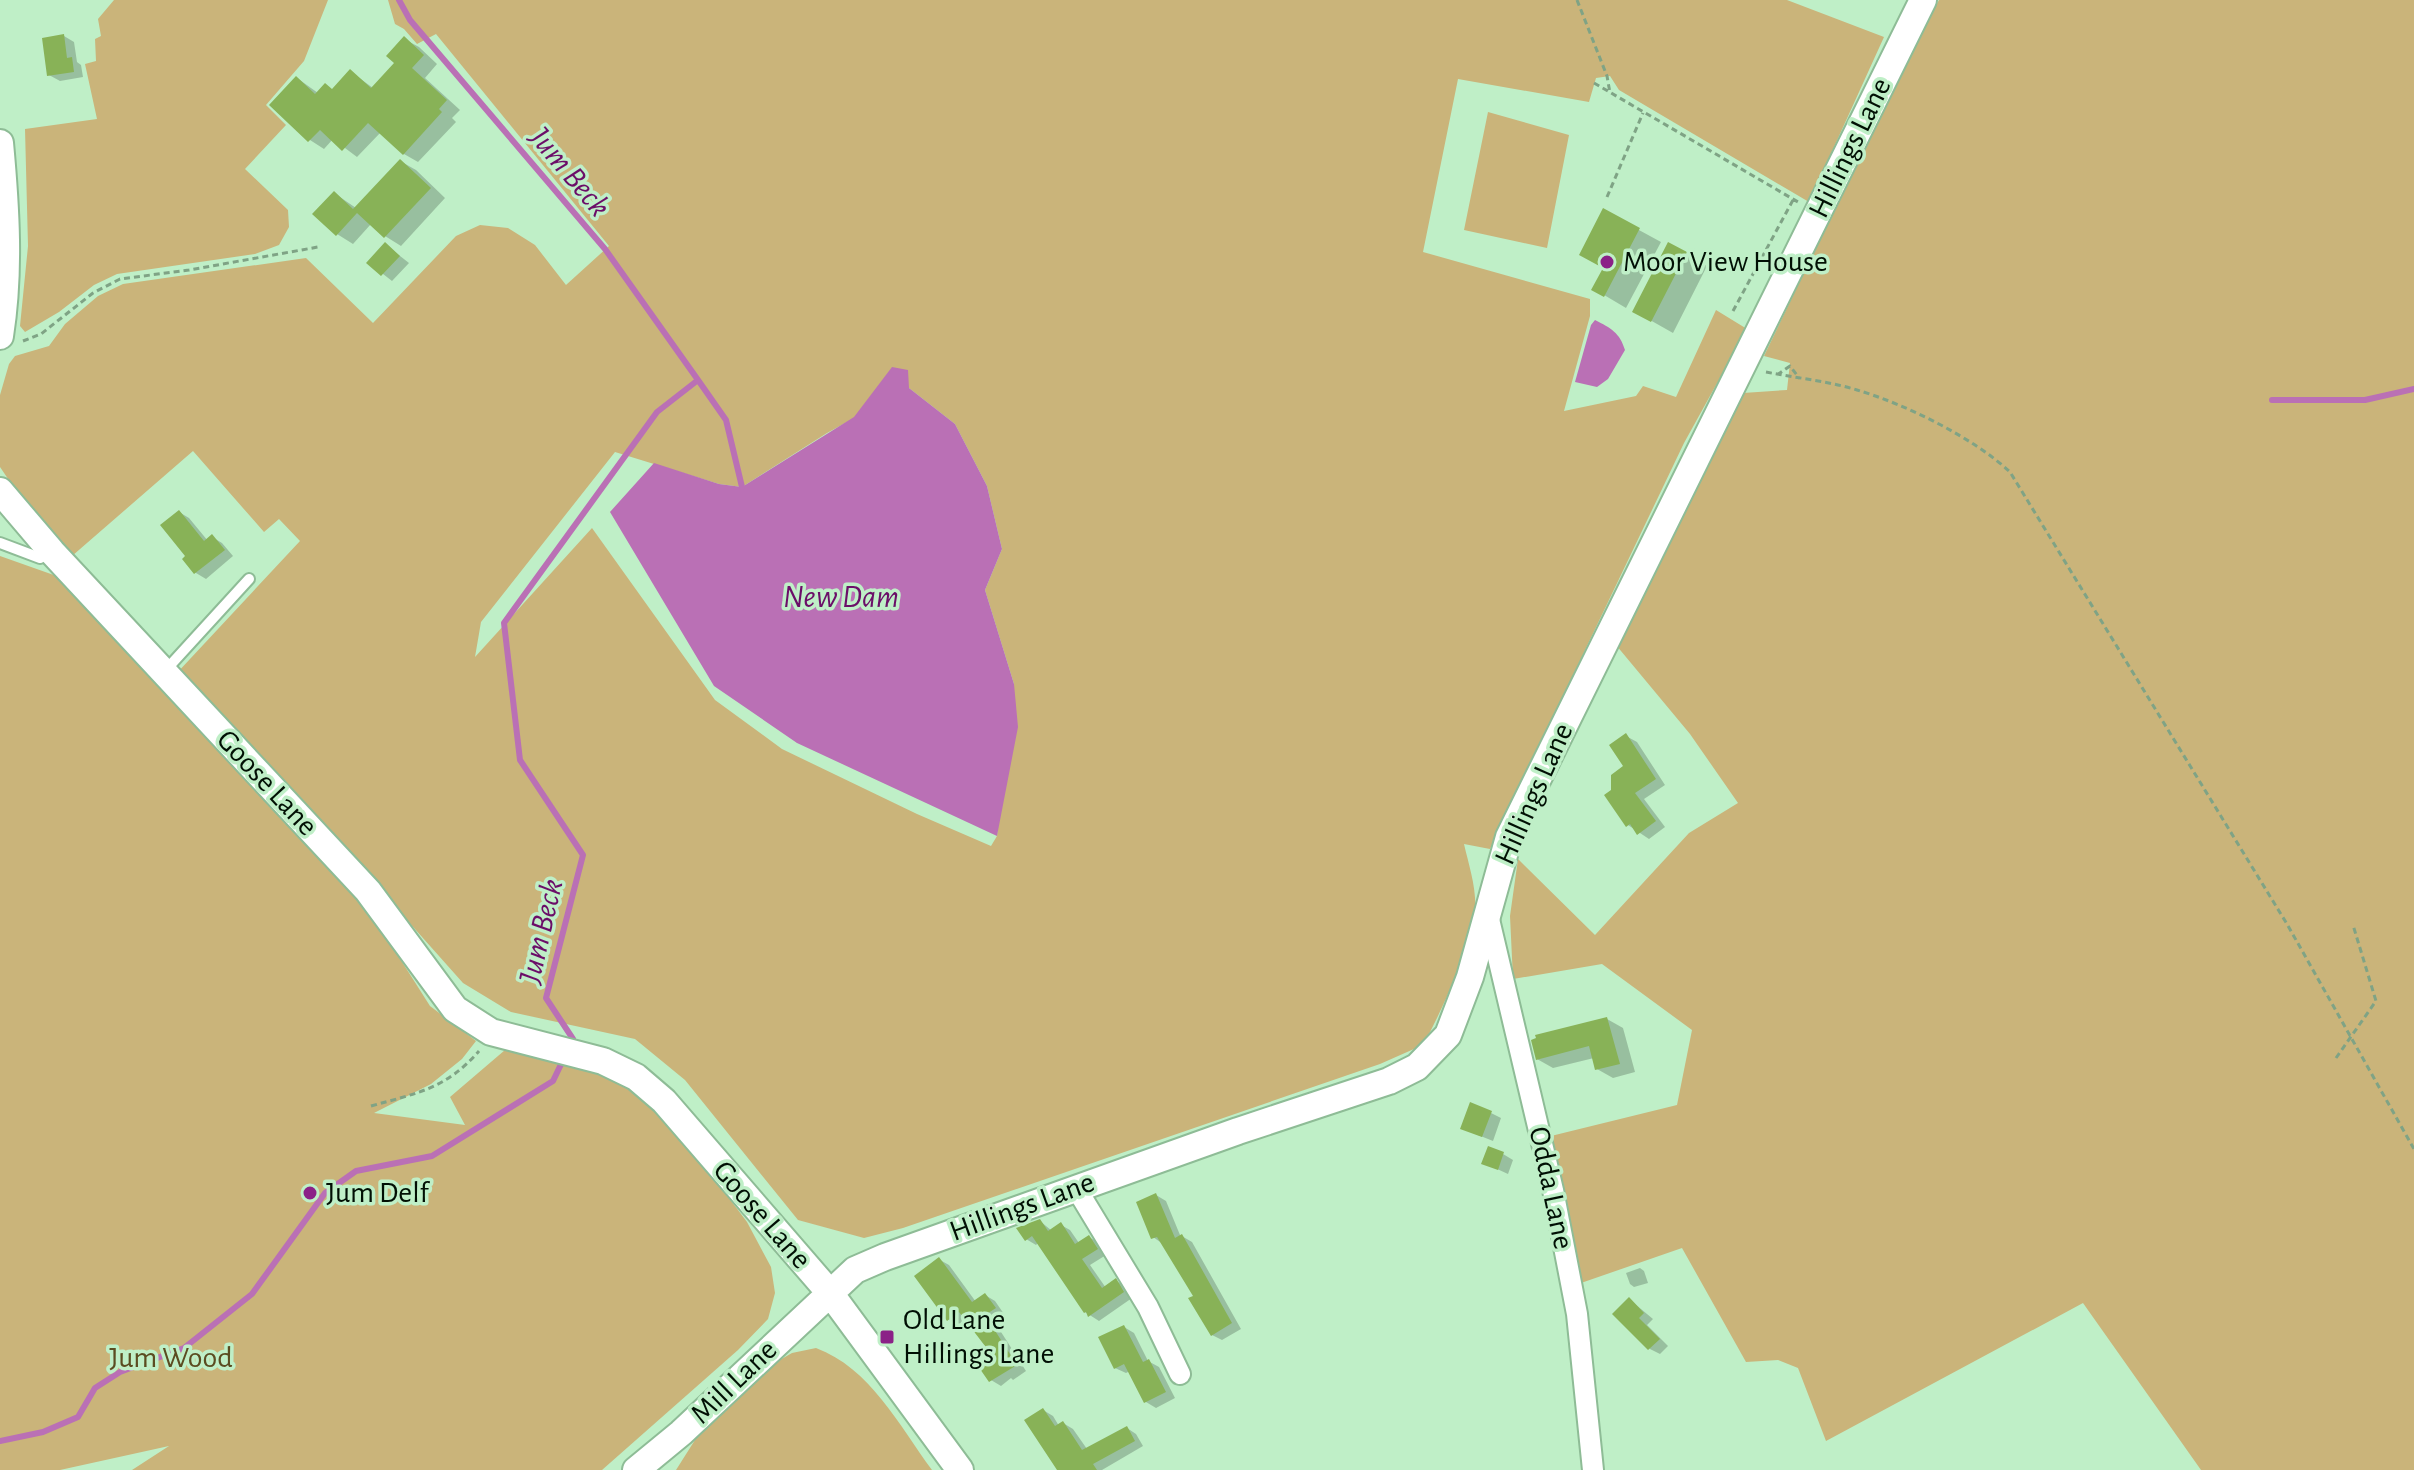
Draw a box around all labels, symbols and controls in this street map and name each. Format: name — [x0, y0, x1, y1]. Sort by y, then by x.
street label: Hillings Lane — [1803, 73, 1897, 223]
water label: Jum Beck — [523, 120, 616, 223]
place label: Moor View House — [1623, 247, 1828, 277]
marker: Moor View House — [1598, 253, 1616, 271]
water label: New Dam — [783, 581, 899, 613]
street label: Hillings Lane — [1490, 719, 1578, 869]
street label: Goose Lane — [211, 724, 323, 842]
water label: Jum Beck — [513, 876, 568, 987]
street label: Odda Lane — [1523, 1124, 1579, 1252]
street label: Goose Lane — [707, 1155, 817, 1275]
street label: Hillings Lane — [946, 1167, 1098, 1247]
place label: Jum Delf — [326, 1178, 431, 1208]
marker: Jum Delf — [301, 1184, 319, 1202]
place label: Old Lane Hillings Lane — [903, 1305, 1054, 1369]
marker: Old Lane Hillings Lane — [878, 1328, 896, 1346]
street label: Mill Lane — [685, 1334, 783, 1430]
park label: Jum Wood — [109, 1343, 233, 1373]

